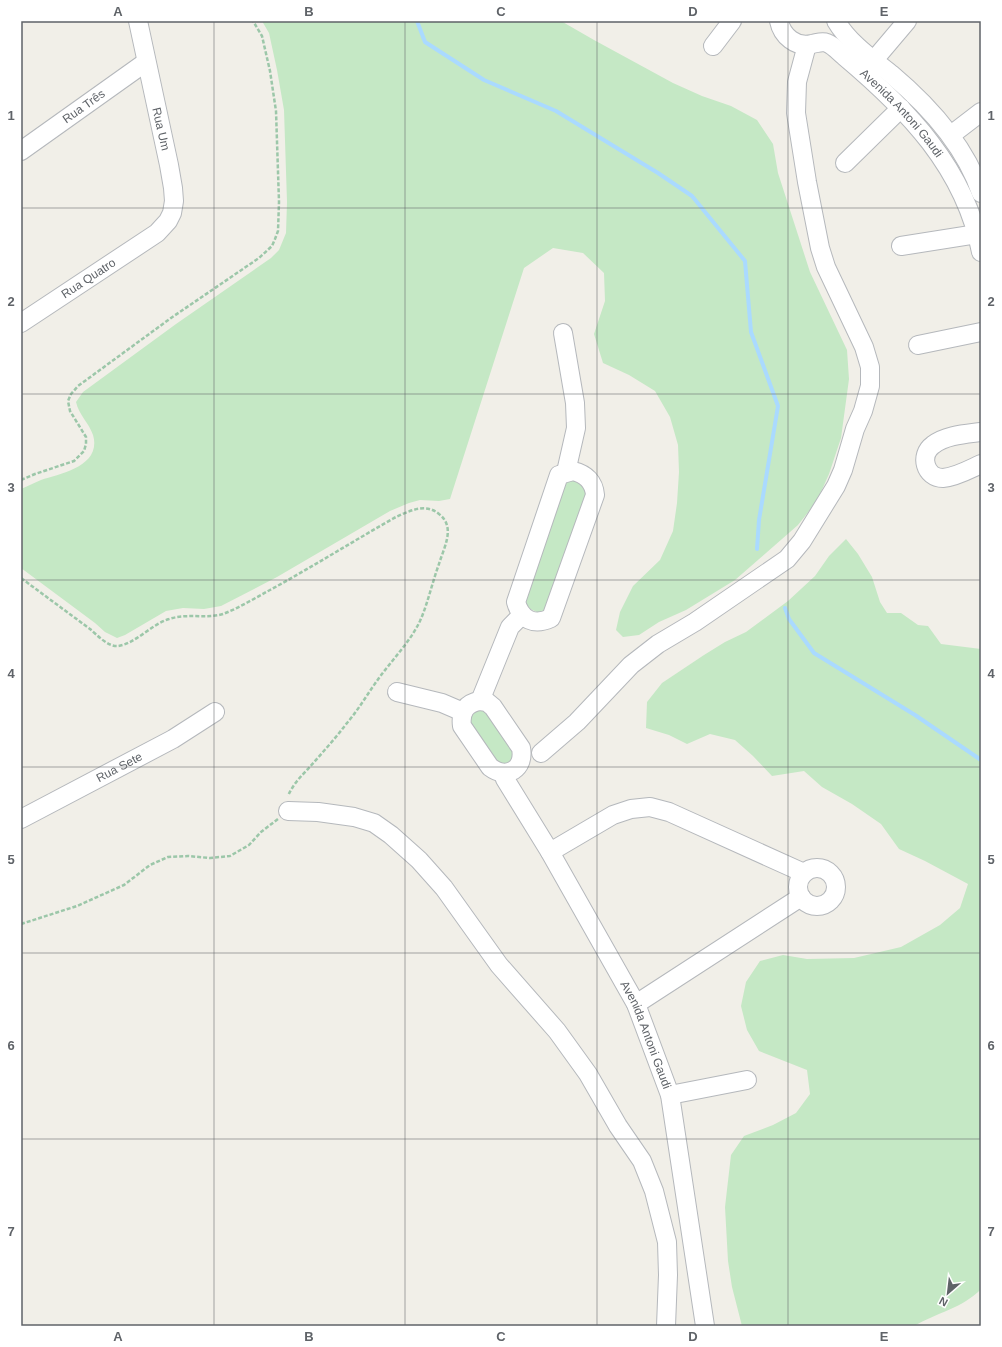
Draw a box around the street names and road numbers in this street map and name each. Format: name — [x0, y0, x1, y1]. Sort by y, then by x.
street label: Avenida Antoni Gaudi — [857, 66, 946, 160]
street label: Rua Três — [60, 86, 108, 126]
street label: Rua Um — [149, 106, 173, 152]
street label: Rua Quatro — [59, 255, 119, 301]
street label: Rua Sete — [94, 749, 145, 785]
street label: Avenida Antoni Gaudi — [617, 978, 674, 1091]

